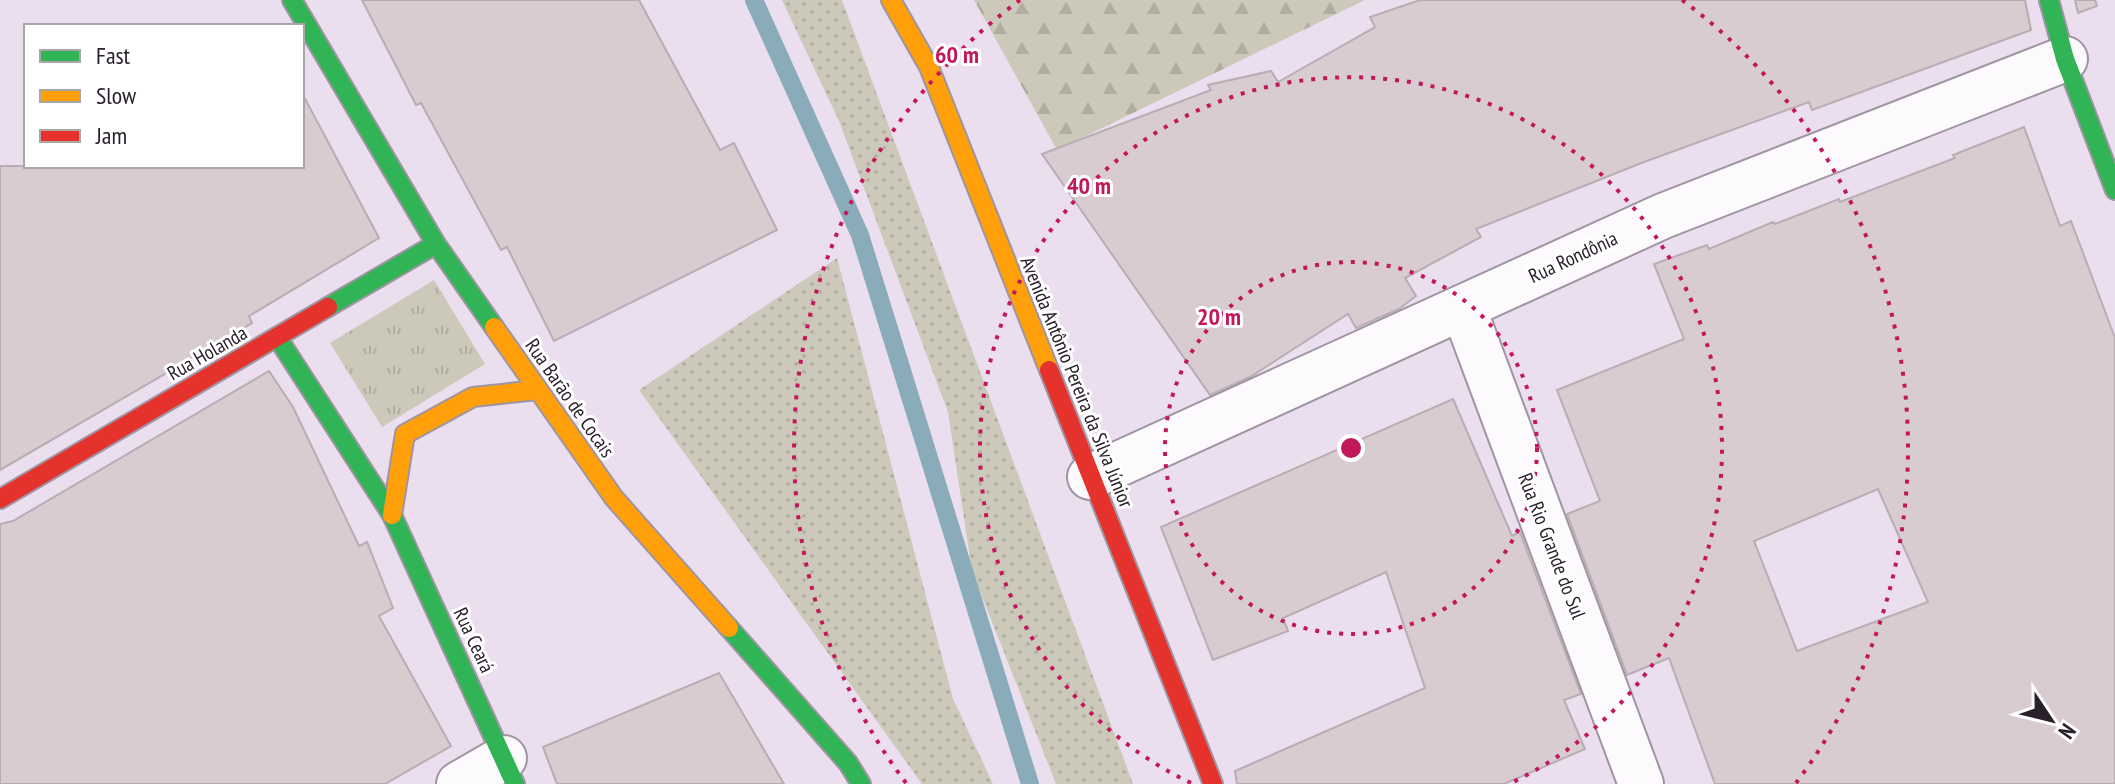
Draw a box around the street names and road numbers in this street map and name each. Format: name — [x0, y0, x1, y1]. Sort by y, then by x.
street label: Rua Rondônia — [1524, 225, 1622, 289]
street label: Avenida Antônio Pereira da Silva Júnior — [1015, 253, 1139, 512]
street label: Rua Holanda — [162, 320, 252, 386]
street label: Rua Barão de Cocais — [520, 334, 621, 463]
street label: Rua Rio Grande do Sul — [1512, 469, 1592, 623]
street label: Rua Ceará — [448, 603, 500, 677]

